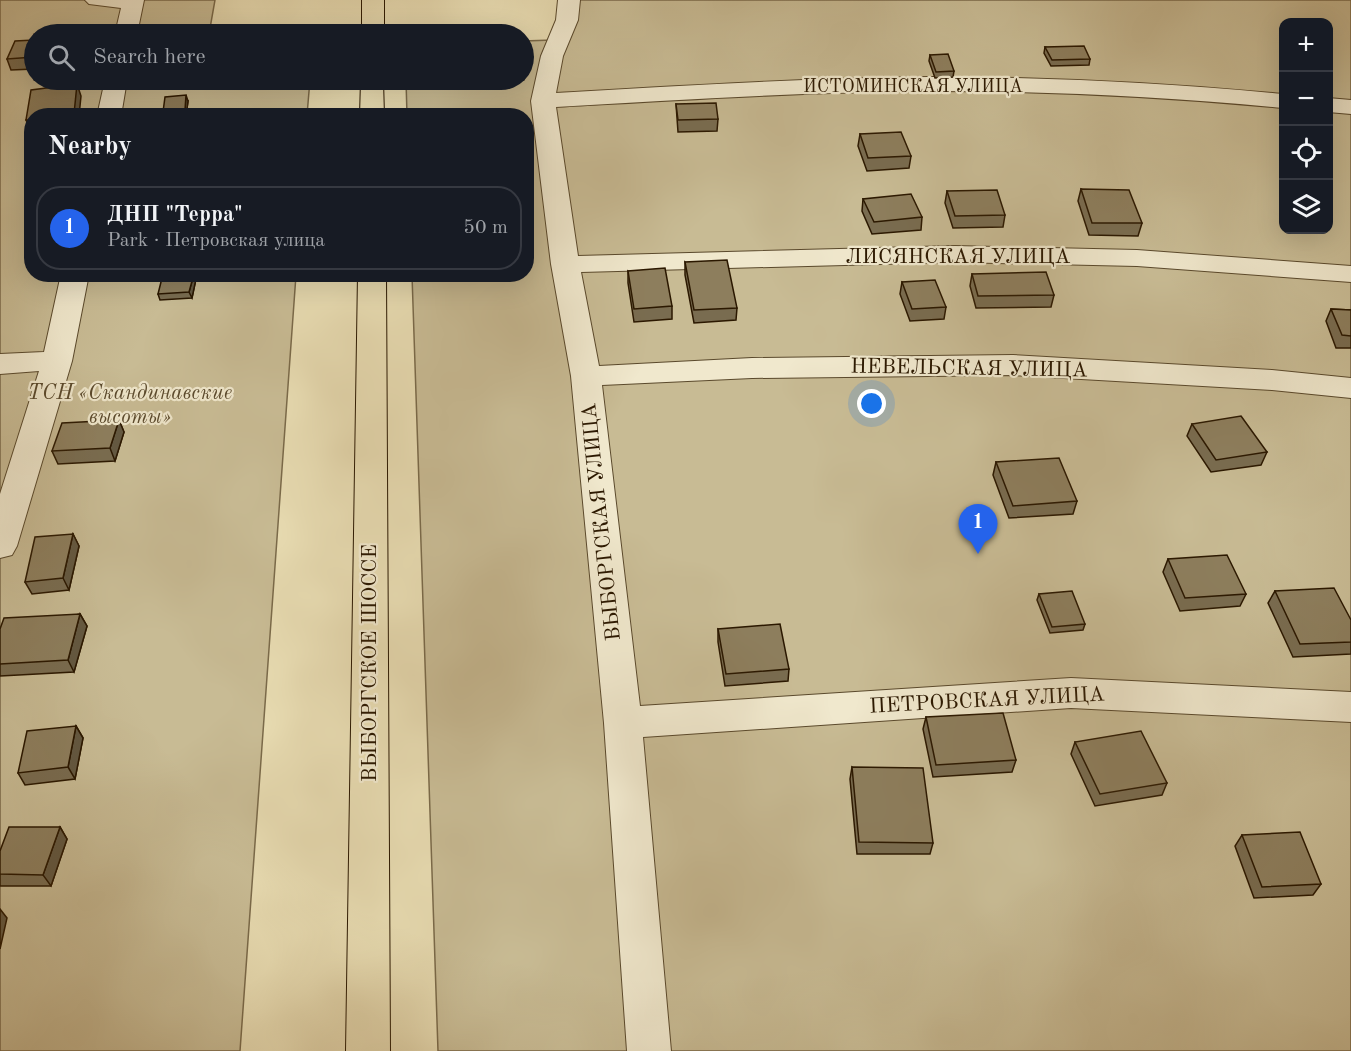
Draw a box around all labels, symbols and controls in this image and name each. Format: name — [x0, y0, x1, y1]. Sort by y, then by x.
map controls — [1279, 18, 1333, 234]
button: + — [1279, 18, 1333, 72]
search box — [24, 24, 534, 90]
icon: search — [45, 41, 78, 74]
text: Search here — [93, 46, 206, 68]
button: − — [1279, 72, 1333, 126]
street label: ИСТОМИНСКАЯ УЛИЦА — [803, 78, 1023, 96]
button: locate — [1279, 126, 1333, 180]
text: Nearby — [48, 134, 132, 160]
button: layers — [1279, 180, 1333, 234]
text: ДНП "Терра" — [107, 204, 243, 226]
text: 1 — [64, 218, 75, 238]
text: 50 m — [463, 218, 508, 238]
text: Park · Петровская улица — [107, 231, 325, 251]
street label: ЛИСЯНСКАЯ УЛИЦА — [845, 247, 1071, 268]
street label: НЕВЕЛЬСКАЯ УЛИЦА — [850, 356, 1088, 382]
park label: ТСН «Скандинавские высоты» — [28, 383, 232, 428]
your location — [857, 389, 886, 418]
street label: ВЫБОРГСКАЯ УЛИЦА — [579, 402, 625, 642]
pin: 1 — [958, 504, 998, 554]
street label: ВЫБОРГСКОЕ ШОССЕ — [360, 544, 381, 782]
street label: ПЕТРОВСКАЯ УЛИЦА — [869, 684, 1105, 718]

